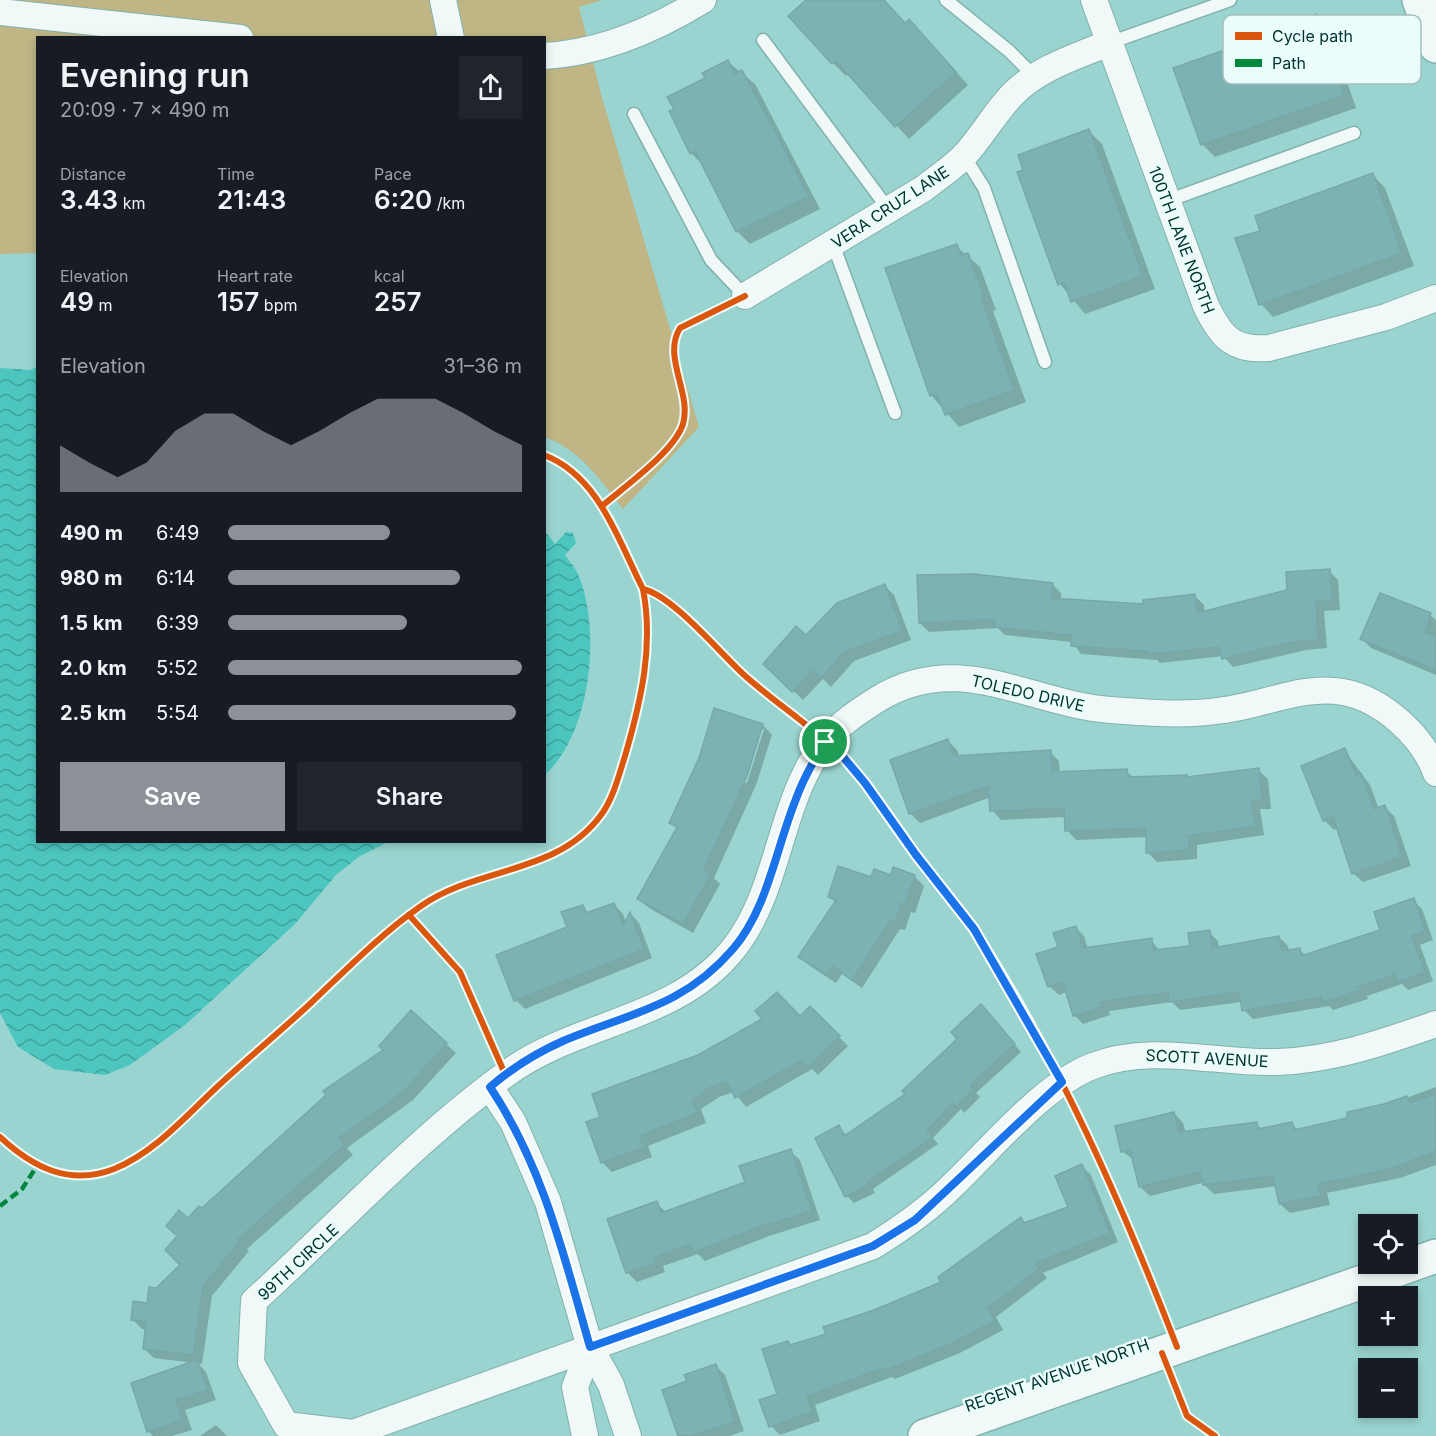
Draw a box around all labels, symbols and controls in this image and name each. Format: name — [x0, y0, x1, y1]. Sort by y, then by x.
legend — [1223, 15, 1421, 84]
text: Cycle path — [1272, 26, 1353, 46]
text: Path — [1272, 53, 1306, 73]
text: Evening run — [60, 55, 250, 95]
button: share — [459, 56, 522, 119]
text: 20:09 · 7 × 490 m — [60, 98, 230, 122]
street label: VERA CRUZ LANE — [827, 161, 953, 253]
street label: 100TH LANE NORTH — [1145, 163, 1219, 317]
text: Distance — [60, 164, 126, 184]
text: Time — [217, 164, 255, 184]
text: Pace — [374, 164, 412, 184]
text: 3.43 — [60, 184, 118, 215]
text: 21:43 — [217, 184, 286, 215]
text: 6:20 — [374, 184, 432, 215]
text: km — [118, 193, 145, 213]
text: /km — [432, 193, 465, 213]
text: Elevation — [60, 266, 129, 286]
text: Heart rate — [217, 266, 293, 286]
text: kcal — [374, 266, 405, 286]
text: 49 — [60, 286, 94, 317]
text: 157 — [217, 286, 259, 317]
text: 257 — [374, 286, 422, 317]
text: m — [94, 295, 112, 315]
text: bpm — [259, 295, 297, 315]
text: Elevation — [60, 354, 146, 378]
text: 31–36 m — [444, 354, 522, 378]
text: 490 m — [60, 521, 123, 545]
text: 6:49 — [156, 521, 200, 545]
text: 980 m — [60, 566, 122, 590]
text: 6:14 — [156, 566, 195, 590]
text: 1.5 km — [60, 611, 123, 635]
text: 6:39 — [156, 611, 199, 635]
text: 2.0 km — [60, 656, 127, 680]
text: 5:52 — [156, 656, 198, 680]
street label: TOLEDO DRIVE — [969, 670, 1087, 716]
text: 2.5 km — [60, 701, 127, 725]
text: 5:54 — [156, 701, 199, 725]
pin — [799, 716, 850, 767]
icon: arrive — [808, 725, 841, 758]
button: Save — [60, 762, 285, 831]
button: Share — [297, 762, 522, 831]
street label: SCOTT AVENUE — [1145, 1045, 1269, 1071]
map controls — [1358, 1214, 1418, 1418]
button: locate — [1358, 1214, 1418, 1274]
street label: 99TH CIRCLE — [253, 1219, 343, 1305]
button: + — [1358, 1286, 1418, 1346]
street label: REGENT AVENUE NORTH — [962, 1334, 1152, 1416]
button: − — [1358, 1358, 1418, 1418]

